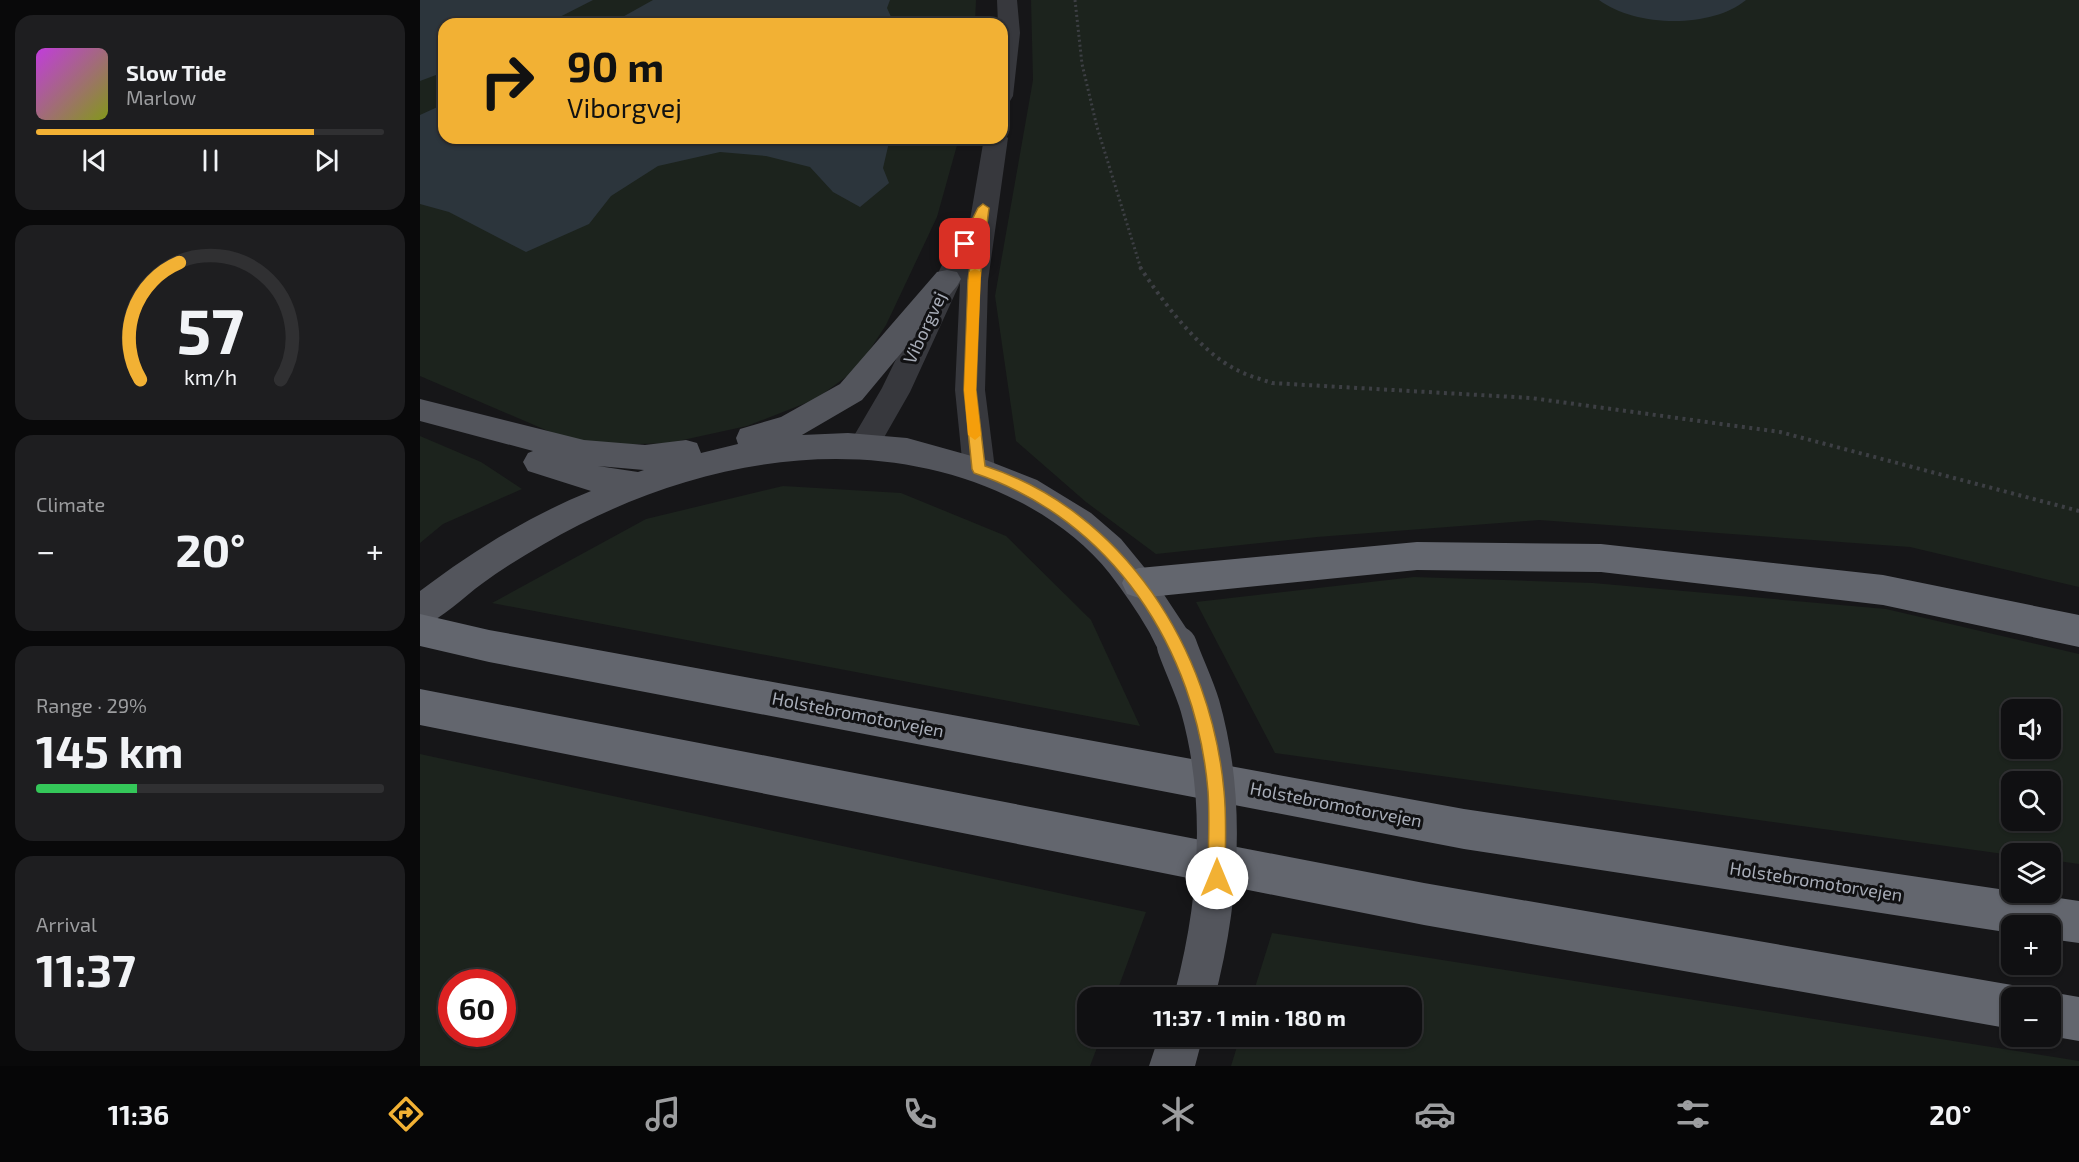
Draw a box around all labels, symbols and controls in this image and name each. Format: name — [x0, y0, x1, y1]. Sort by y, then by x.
text: 90 m — [567, 40, 664, 90]
icon: right — [468, 42, 546, 120]
text: Slow Tide — [126, 59, 226, 85]
text: Marlow — [126, 85, 196, 109]
text: Viborgvej — [567, 91, 682, 123]
icon: previous — [78, 144, 111, 177]
icon: pause — [194, 144, 227, 177]
icon: next — [310, 144, 343, 177]
pin — [939, 218, 990, 269]
icon: arrive — [948, 227, 981, 260]
street label: Viborgvej — [898, 288, 950, 367]
text: 57 — [176, 292, 244, 367]
text: km/h — [183, 364, 237, 389]
text: Climate — [36, 492, 105, 516]
text: 20° — [176, 522, 246, 576]
text: − — [36, 530, 55, 570]
text: + — [366, 530, 384, 570]
street label: Holstebromotorvejen — [770, 687, 946, 741]
text: Range · 29% — [36, 693, 147, 717]
map controls — [2001, 699, 2061, 1047]
button: sound — [2001, 699, 2061, 759]
text: 145 km — [36, 723, 183, 777]
button: search — [2001, 771, 2061, 831]
street label: Holstebromotorvejen — [1248, 777, 1424, 831]
button: layers — [2001, 843, 2061, 903]
position arrow — [1185, 846, 1249, 910]
street label: Holstebromotorvejen — [1728, 856, 1904, 906]
text: Arrival — [36, 912, 97, 936]
button: + — [2001, 915, 2061, 975]
text: 11:37 — [36, 942, 136, 996]
speed limit sign: 60 — [438, 969, 516, 1047]
button: − — [2001, 987, 2061, 1047]
text: 11:37 · 1 min · 180 m — [1153, 1004, 1346, 1030]
icon: directions — [385, 1093, 427, 1135]
icon: music — [642, 1093, 684, 1135]
icon: phone — [899, 1093, 941, 1135]
icon: climate — [1157, 1093, 1199, 1135]
icon: car — [1414, 1093, 1456, 1135]
icon: filters — [1672, 1093, 1714, 1135]
text: 11:36 — [108, 1098, 169, 1130]
text: 20° — [1929, 1098, 1971, 1130]

